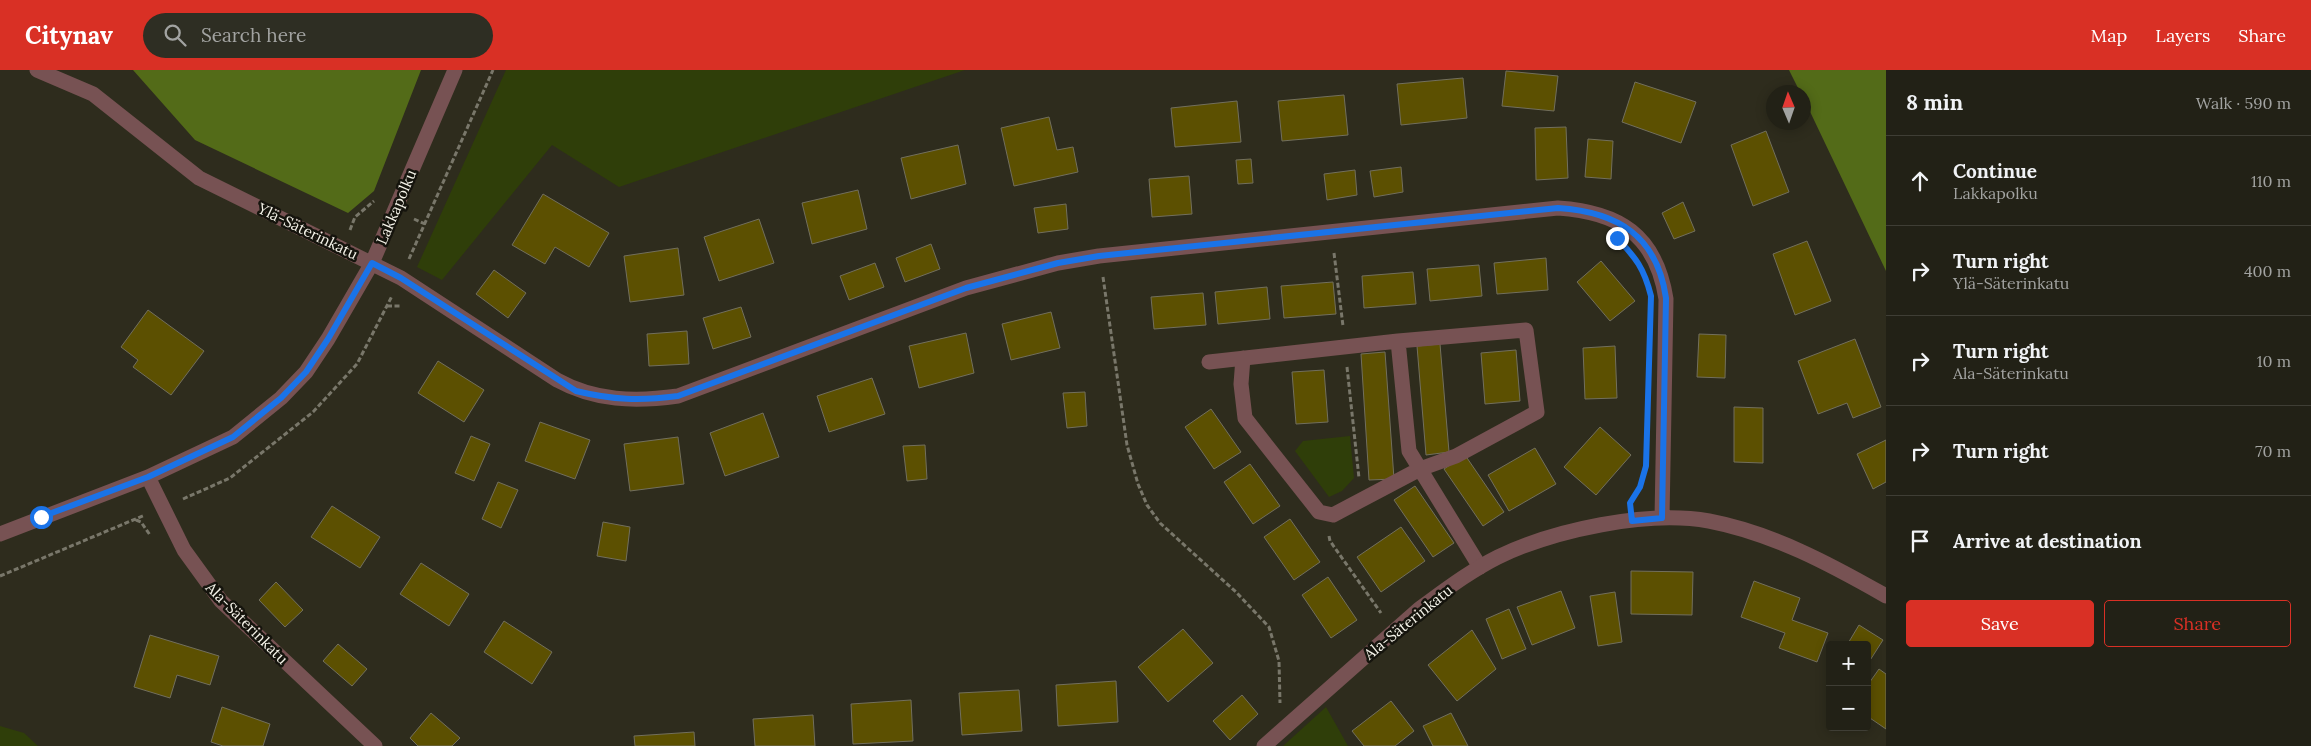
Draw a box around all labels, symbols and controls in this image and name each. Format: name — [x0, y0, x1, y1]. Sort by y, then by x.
search box — [143, 13, 493, 58]
text: Citynav — [25, 20, 113, 51]
icon: search — [161, 21, 189, 49]
text: Search here — [201, 23, 306, 47]
text: Map — [2091, 24, 2127, 47]
text: Layers — [2155, 24, 2210, 47]
text: Share — [2238, 24, 2286, 47]
north arrow — [1766, 85, 1811, 130]
text: 8 min — [1906, 89, 1963, 116]
text: Walk · 590 m — [2196, 93, 2291, 113]
text: Continue — [1953, 159, 2037, 183]
street label: Lakkapolku — [372, 167, 420, 247]
icon: ahead — [1906, 167, 1934, 195]
text: 110 m — [2251, 171, 2291, 191]
text: Lakkapolku — [1953, 183, 2038, 203]
street label: Ylä-Säterinkatu — [254, 198, 361, 263]
route end — [1606, 227, 1629, 250]
text: Turn right — [1953, 249, 2049, 273]
icon: right — [1906, 257, 1934, 285]
text: 400 m — [2244, 261, 2291, 281]
text: Ylä-Säterinkatu — [1953, 273, 2069, 293]
text: Turn right — [1953, 339, 2049, 363]
icon: right — [1906, 347, 1934, 375]
text: 10 m — [2257, 351, 2291, 371]
text: Ala-Säterinkatu — [1953, 363, 2069, 383]
icon: right — [1906, 437, 1934, 465]
text: Turn right — [1953, 439, 2049, 463]
text: 70 m — [2255, 441, 2291, 461]
route start — [30, 506, 53, 529]
icon: arrive — [1906, 527, 1934, 555]
text: Arrive at destination — [1953, 529, 2142, 553]
street label: Ala-Säterinkatu — [201, 577, 292, 668]
street label: Ala-Säterinkatu — [1359, 580, 1456, 664]
button: Save — [1906, 600, 2094, 647]
button: Share — [2104, 600, 2291, 647]
map controls — [1826, 641, 1871, 731]
button: + — [1826, 641, 1871, 686]
button: − — [1826, 686, 1871, 731]

